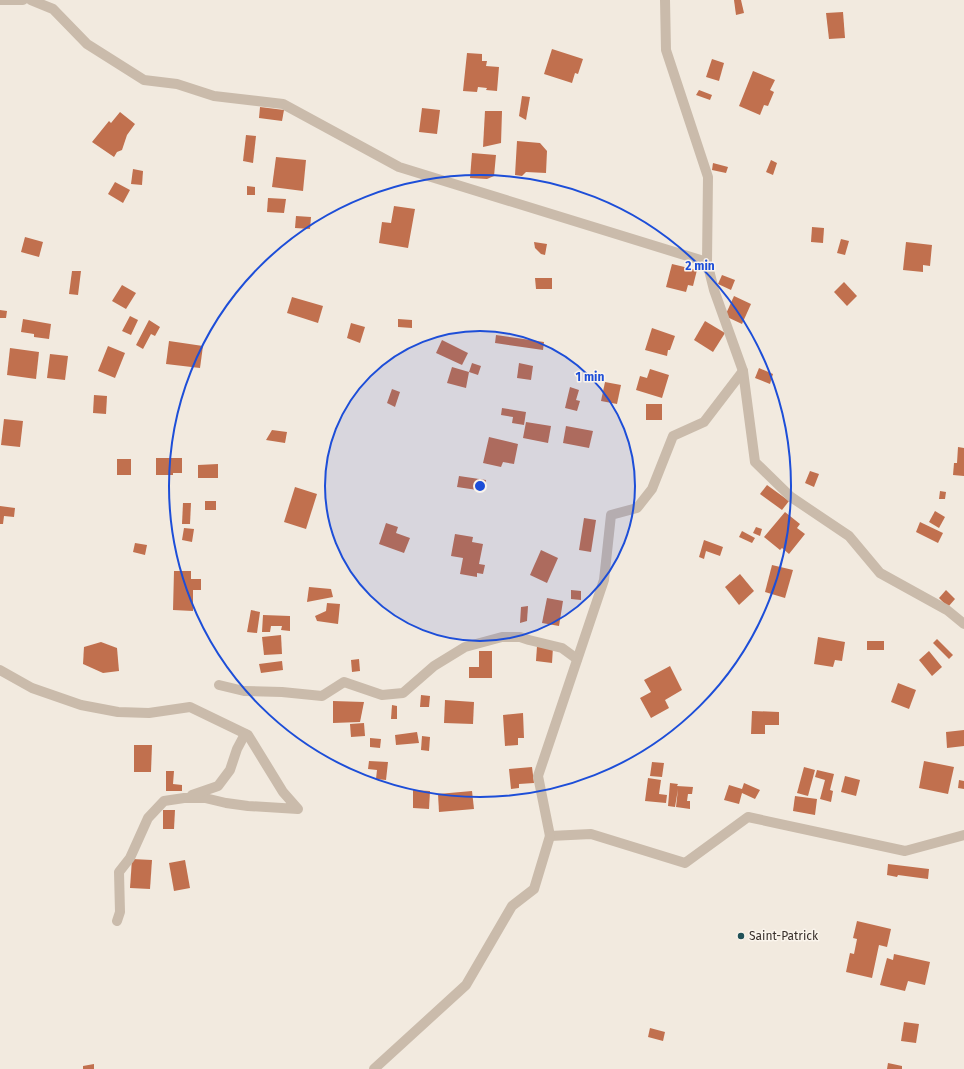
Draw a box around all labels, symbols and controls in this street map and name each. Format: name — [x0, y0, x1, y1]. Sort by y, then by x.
text: 2 min — [685, 259, 715, 273]
text: 1 min — [576, 370, 604, 384]
centre of rings — [473, 479, 487, 493]
place label: Saint-Patrick — [749, 929, 819, 943]
marker: Saint-Patrick — [736, 931, 746, 941]

